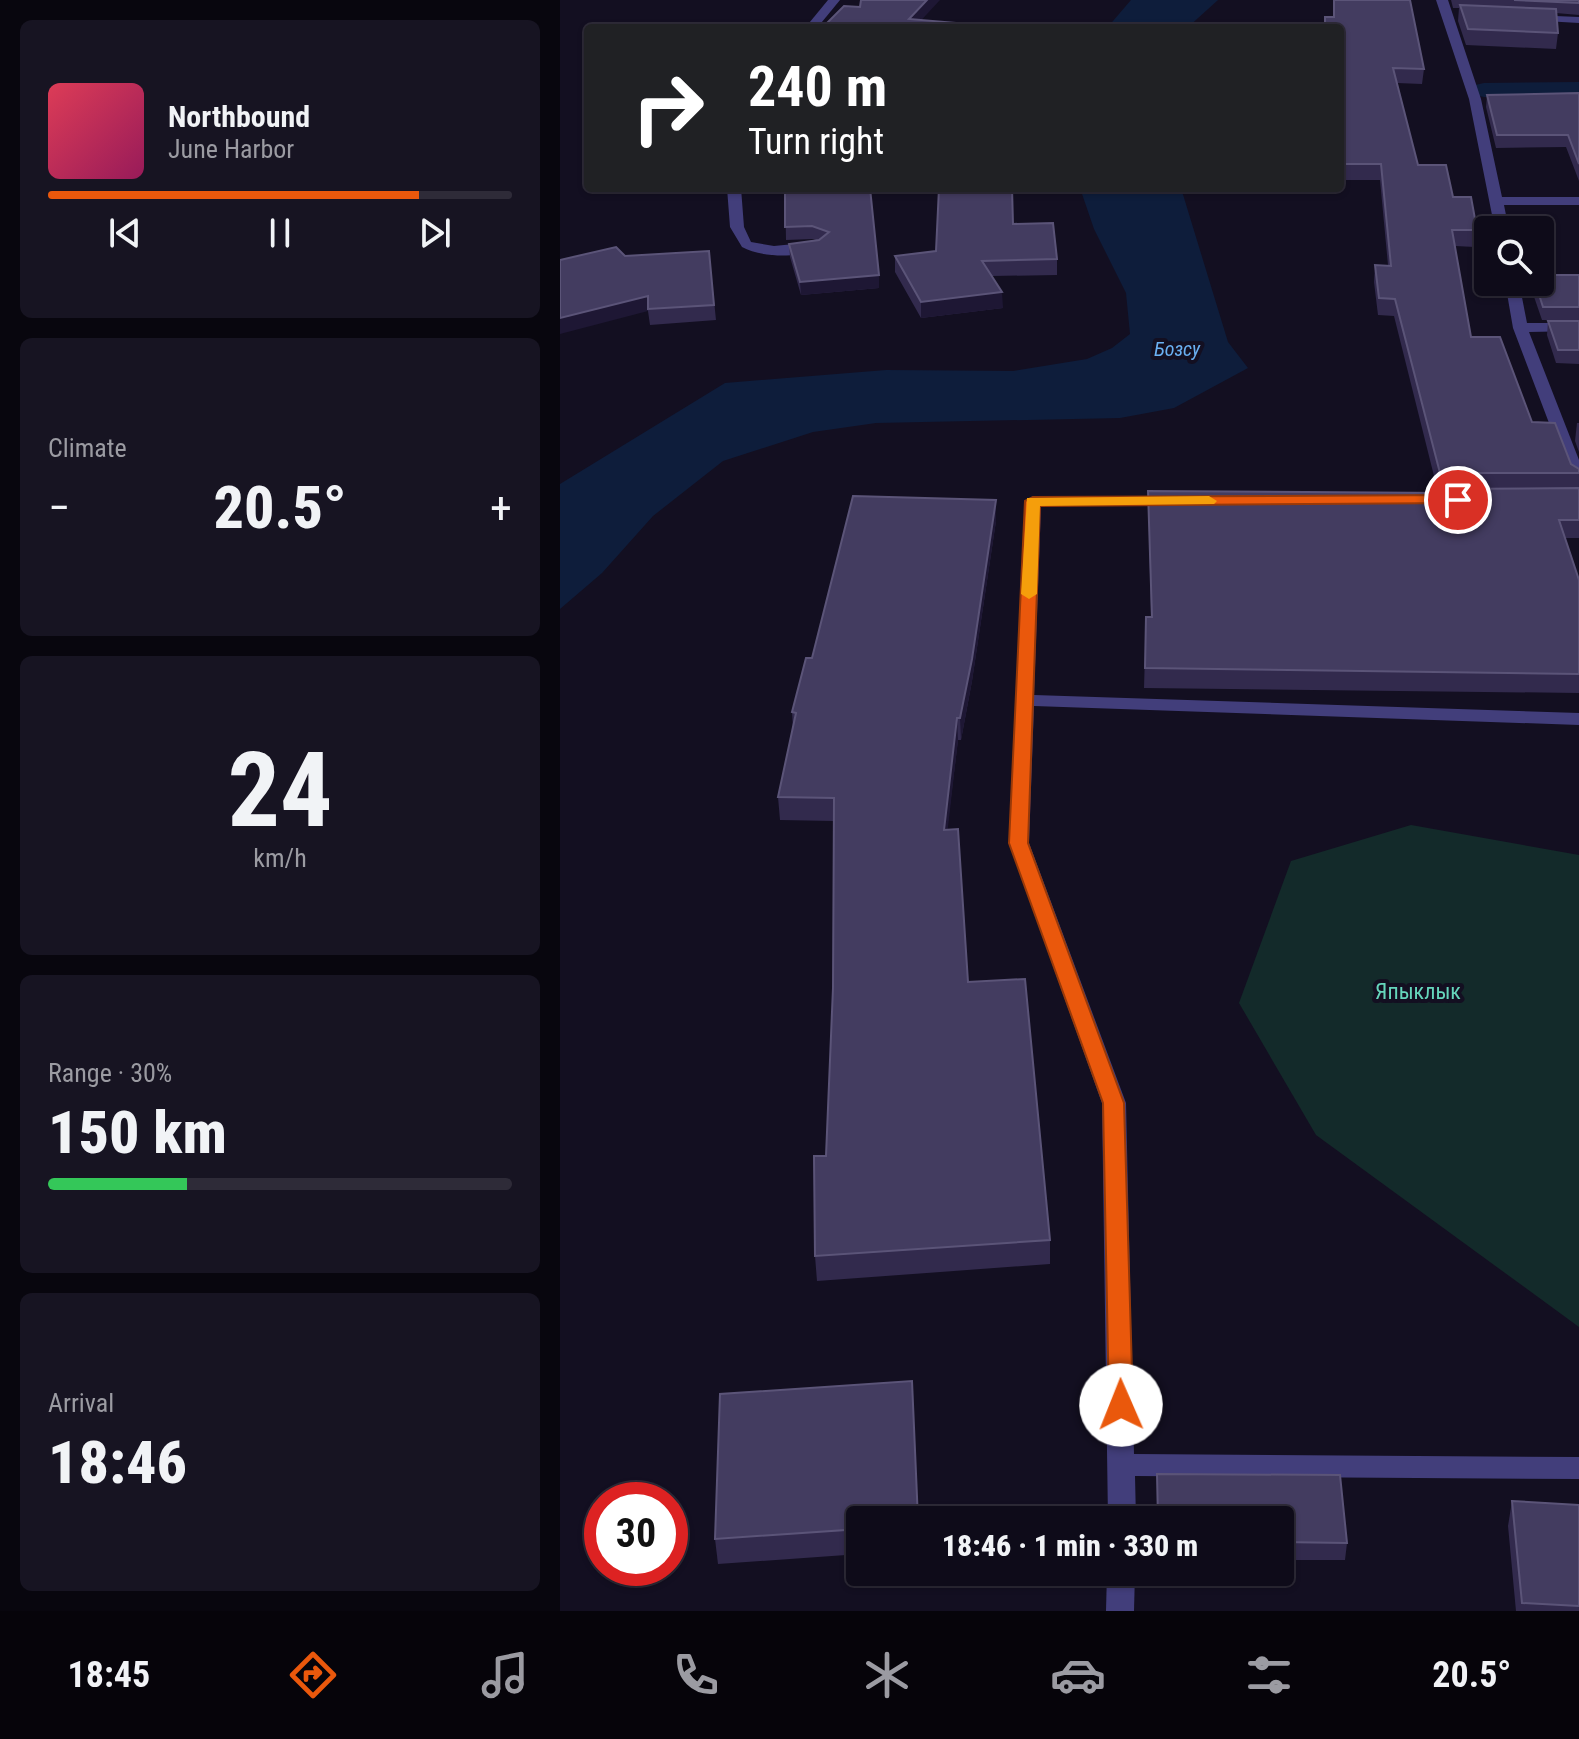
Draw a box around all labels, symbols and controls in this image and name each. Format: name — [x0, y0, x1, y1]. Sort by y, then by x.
text: 240 m — [748, 54, 887, 120]
icon: right — [616, 56, 720, 160]
text: Northbound — [168, 99, 310, 134]
text: Turn right — [748, 121, 884, 163]
text: June Harbor — [168, 134, 294, 164]
icon: previous — [103, 211, 147, 255]
icon: pause — [258, 211, 302, 255]
icon: next — [413, 211, 457, 255]
map controls — [1474, 216, 1554, 296]
button: search — [1474, 216, 1554, 296]
water label: Бозсу — [1154, 337, 1201, 361]
text: Climate — [48, 433, 127, 463]
pin — [1424, 466, 1492, 534]
text: 20.5° — [214, 472, 347, 543]
icon: arrive — [1436, 478, 1480, 522]
text: − — [48, 482, 70, 534]
text: + — [490, 482, 512, 534]
text: 24 — [227, 730, 333, 851]
text: km/h — [253, 843, 307, 873]
park label: Япыклык — [1375, 979, 1461, 1004]
text: Range · 30% — [48, 1058, 172, 1088]
text: 150 km — [48, 1097, 227, 1168]
position arrow — [1079, 1363, 1163, 1447]
text: Arrival — [48, 1388, 114, 1418]
text: 18:46 — [48, 1427, 187, 1498]
speed limit sign: 30 — [584, 1482, 688, 1586]
text: 18:46 · 1 min · 330 m — [942, 1528, 1198, 1563]
icon: directions — [285, 1647, 341, 1703]
icon: music — [477, 1647, 533, 1703]
icon: phone — [668, 1647, 724, 1703]
icon: climate — [859, 1647, 915, 1703]
icon: car — [1050, 1647, 1106, 1703]
icon: filters — [1241, 1647, 1297, 1703]
text: 18:45 — [68, 1654, 150, 1696]
text: 20.5° — [1432, 1654, 1511, 1696]

